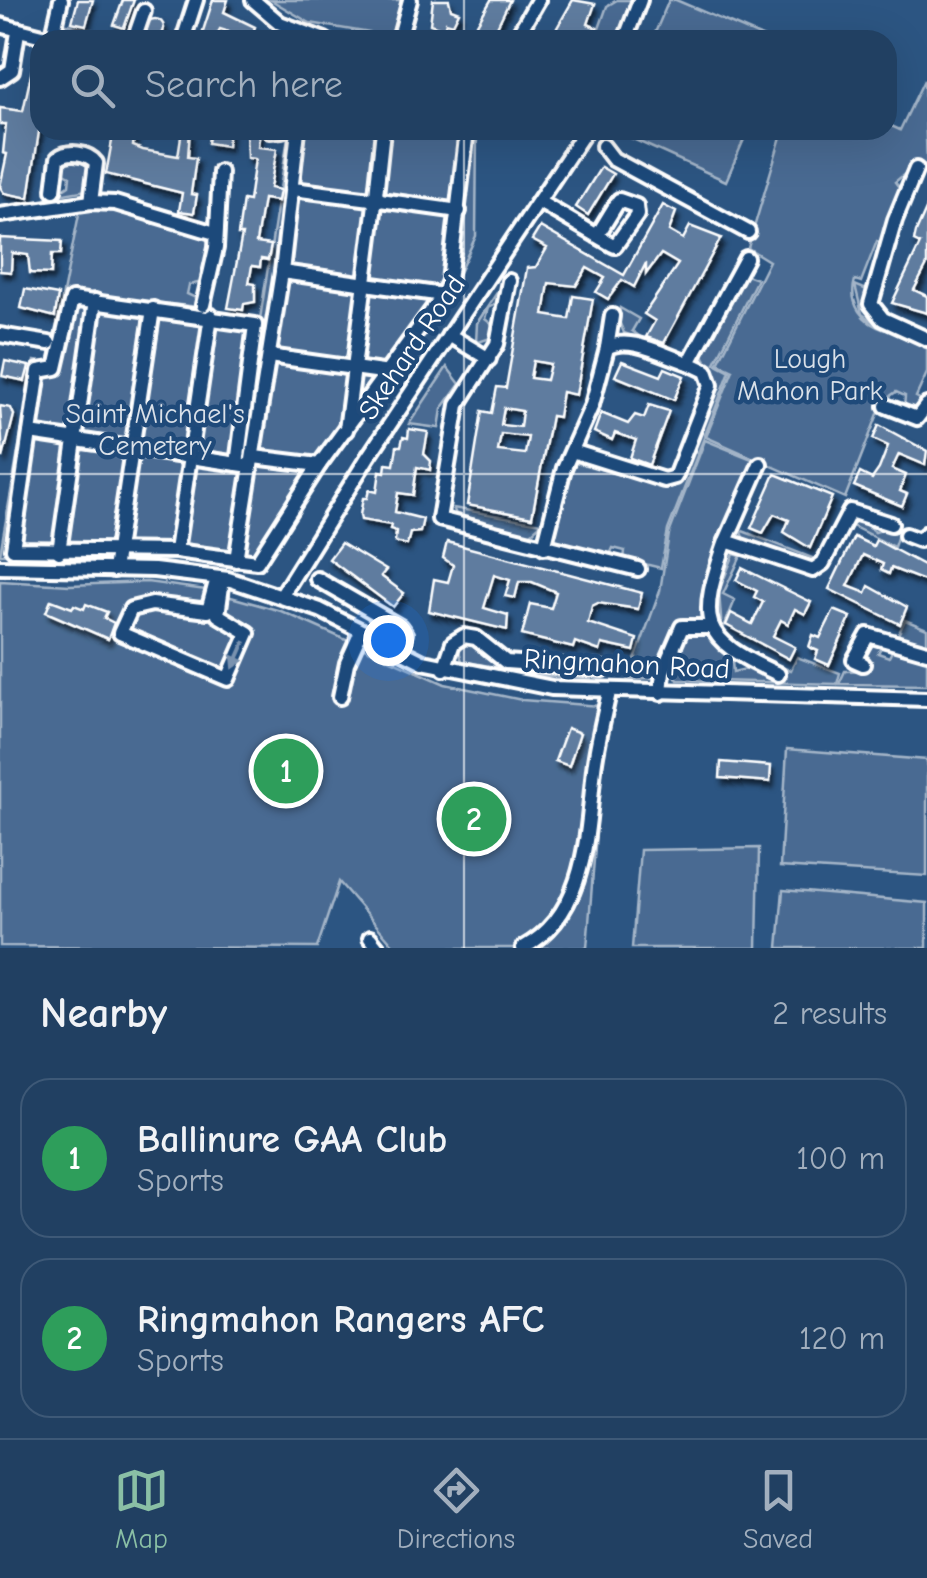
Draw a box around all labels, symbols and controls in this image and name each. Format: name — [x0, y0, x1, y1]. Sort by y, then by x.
search box — [30, 30, 897, 140]
icon: search — [65, 58, 120, 113]
text: Search here — [145, 63, 343, 107]
street label: Skehard Road — [352, 269, 472, 426]
park label: Lough Mahon Park — [737, 343, 884, 407]
park label: Saint Michael's Cemetery — [65, 398, 245, 462]
your location — [363, 615, 414, 666]
one-way arrow — [231, 640, 247, 670]
street label: Ringmahon Road — [523, 643, 731, 685]
pin: 1 — [254, 734, 318, 808]
pin: 2 — [442, 782, 506, 856]
text: Nearby — [40, 989, 167, 1038]
text: 2 results — [772, 995, 887, 1032]
text: Ballinure GAA Club — [137, 1118, 447, 1162]
text: 1 — [68, 1140, 81, 1177]
text: 100 m — [796, 1140, 885, 1177]
text: Sports — [137, 1162, 224, 1199]
text: Ringmahon Rangers AFC — [137, 1298, 544, 1342]
text: 2 — [67, 1320, 82, 1357]
text: 120 m — [799, 1320, 885, 1357]
text: Sports — [137, 1342, 224, 1379]
tab: Map — [114, 1463, 169, 1555]
tab: Directions — [397, 1463, 515, 1555]
tab: Saved — [743, 1463, 813, 1555]

